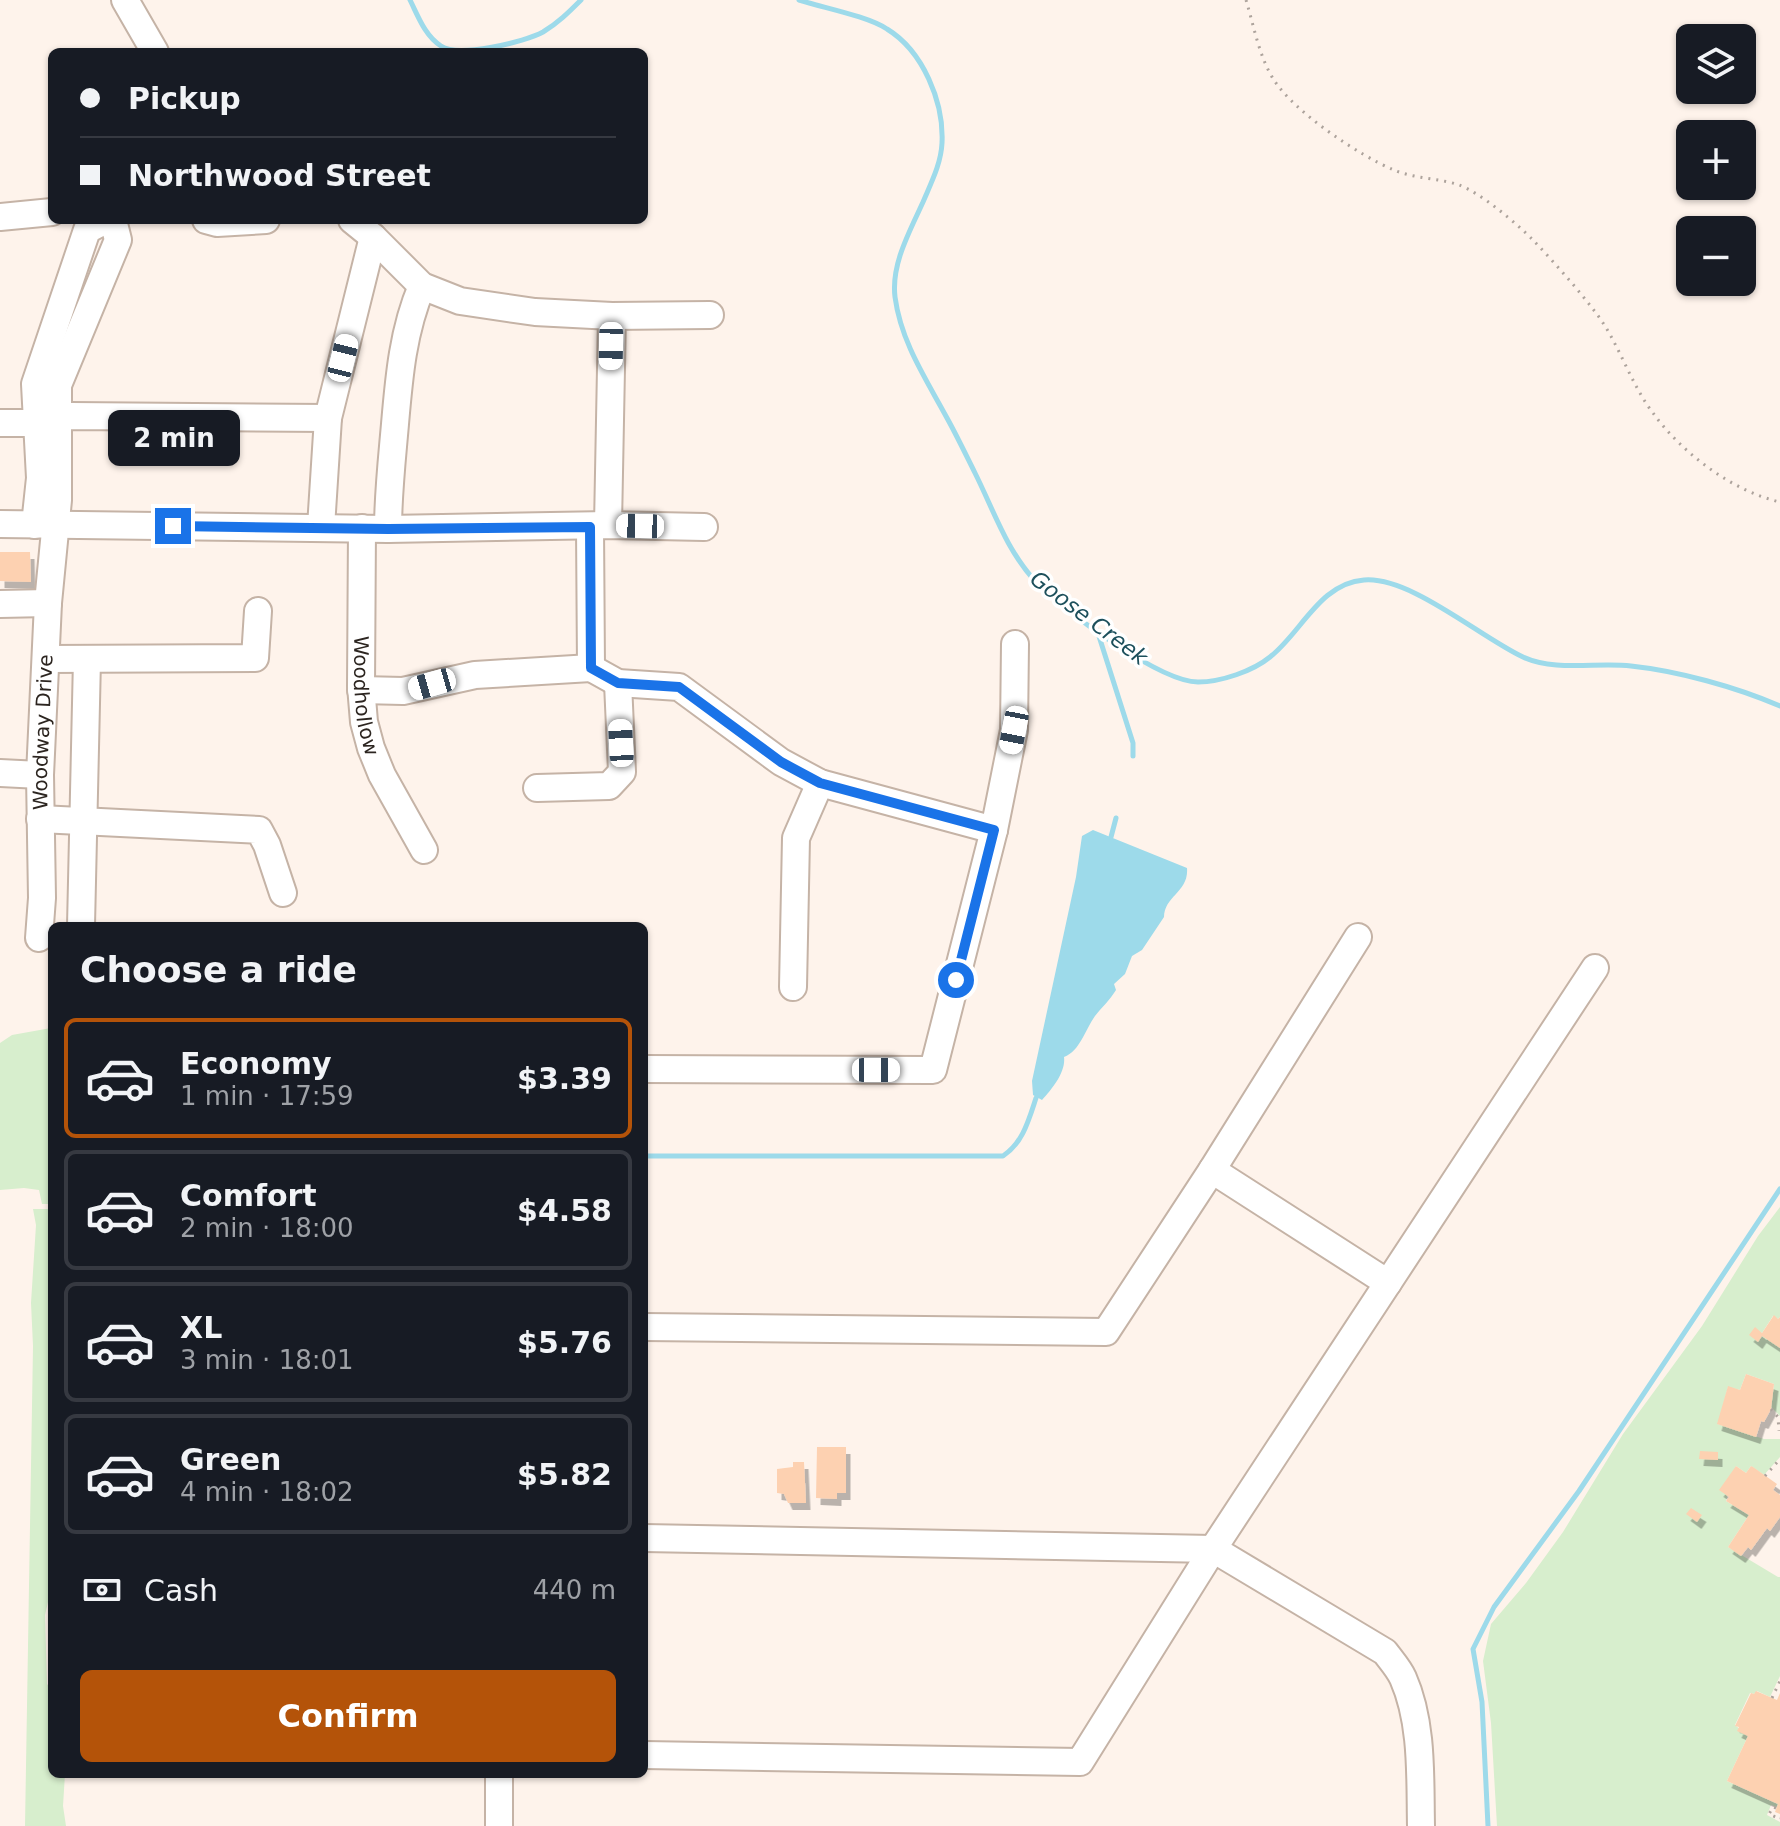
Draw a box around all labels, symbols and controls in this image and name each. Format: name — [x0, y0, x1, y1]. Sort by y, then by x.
map controls — [1676, 24, 1756, 296]
button: layers — [1676, 24, 1756, 104]
text: Pickup — [128, 81, 241, 116]
button: + — [1676, 120, 1756, 200]
text: Northwood Street — [128, 158, 431, 193]
button: − — [1676, 216, 1756, 296]
car — [599, 322, 623, 370]
car — [326, 332, 360, 384]
callout: 2 min — [107, 410, 239, 466]
text: 2 min — [133, 423, 215, 453]
route end — [155, 508, 191, 544]
car — [616, 514, 664, 538]
water label: Goose Creek — [1025, 566, 1153, 671]
street label: Woodhollow — [349, 636, 384, 758]
street label: Woodway Drive — [28, 654, 58, 810]
car — [406, 666, 458, 702]
car — [998, 704, 1030, 756]
car — [608, 718, 634, 768]
text: Choose a ride — [80, 949, 357, 990]
route start — [938, 962, 974, 998]
icon: car — [84, 1042, 156, 1114]
text: Economy — [180, 1046, 332, 1081]
car — [852, 1058, 900, 1082]
text: $3.39 — [517, 1061, 612, 1096]
text: 1 min · 17:59 — [180, 1081, 354, 1111]
icon: car — [84, 1174, 156, 1246]
text: Comfort — [180, 1178, 317, 1213]
text: $4.58 — [517, 1193, 612, 1228]
text: 2 min · 18:00 — [180, 1213, 354, 1243]
icon: car — [84, 1306, 156, 1378]
text: XL — [180, 1310, 222, 1345]
text: $5.76 — [517, 1325, 612, 1360]
text: 3 min · 18:01 — [180, 1345, 354, 1375]
icon: car — [84, 1438, 156, 1510]
text: Green — [180, 1442, 281, 1477]
text: $5.82 — [517, 1457, 612, 1492]
text: 4 min · 18:02 — [180, 1477, 354, 1507]
icon: cash — [80, 1568, 124, 1612]
text: Cash — [144, 1573, 218, 1608]
text: 440 m — [533, 1575, 616, 1605]
button: Confirm — [80, 1670, 616, 1762]

